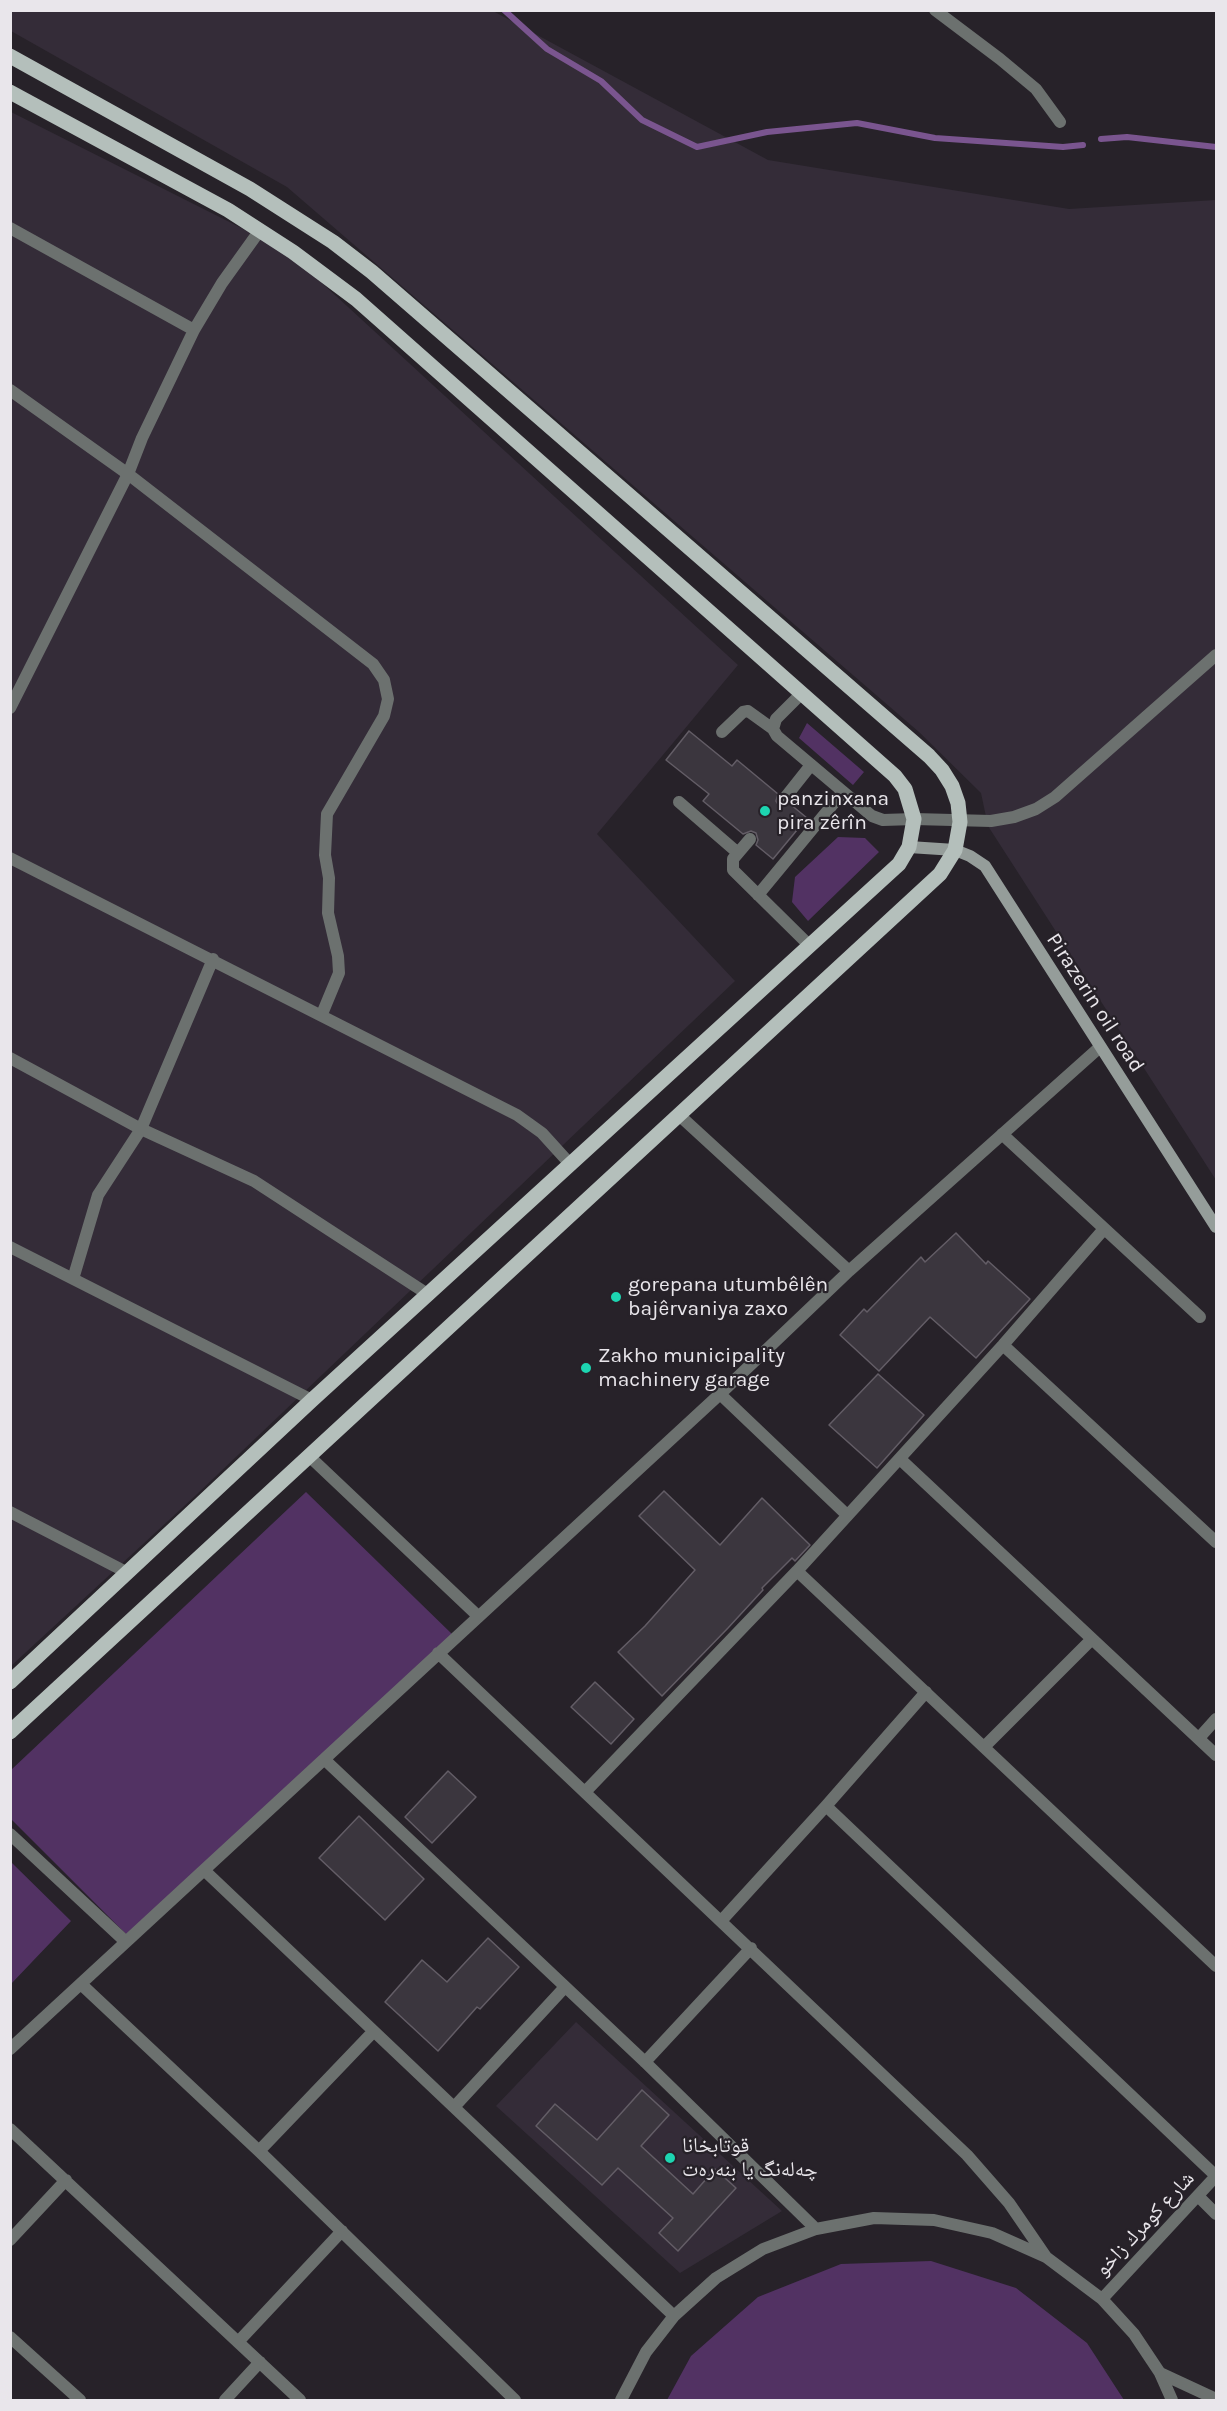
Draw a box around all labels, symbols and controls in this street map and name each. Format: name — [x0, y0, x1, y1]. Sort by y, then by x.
place label: panzinxana pira zêrîn — [777, 786, 889, 836]
marker: panzinxana pira zêrîn — [758, 804, 772, 818]
street label: Pirazerin oil road — [1041, 929, 1149, 1077]
place label: gorepana utumbêlên bajêrvaniya zaxo — [628, 1272, 828, 1322]
marker: gorepana utumbêlên bajêrvaniya zaxo — [609, 1290, 623, 1304]
place label: Zakho municipality machinery garage — [598, 1343, 785, 1393]
marker: Zakho municipality machinery garage — [579, 1361, 593, 1375]
place label: قوتابخانا چەلەنگ یا بنەرەت — [682, 2133, 818, 2183]
marker: قوتابخانا چەلەنگ یا بنەرەت — [663, 2151, 677, 2165]
street label: شارع كومرك زاخو — [1090, 2166, 1200, 2282]

